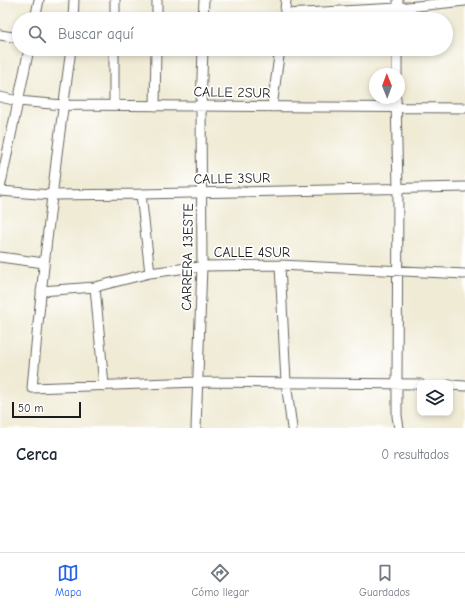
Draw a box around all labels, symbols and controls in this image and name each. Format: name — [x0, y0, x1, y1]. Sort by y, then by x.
search box — [12, 12, 453, 56]
icon: search — [26, 23, 48, 45]
text: Buscar aquí — [58, 25, 134, 43]
north arrow — [369, 68, 405, 104]
street label: CALLE 2SUR — [193, 83, 271, 102]
street label: CALLE 3SUR — [194, 169, 270, 188]
street label: CARRERA 13ESTE — [178, 203, 197, 311]
street label: CALLE 4SUR — [214, 244, 290, 261]
map controls — [417, 380, 453, 416]
button: layers — [417, 380, 453, 416]
scale bar — [12, 400, 81, 419]
text: 50 m — [18, 402, 43, 415]
text: Cerca — [16, 445, 58, 464]
text: 0 resultados — [381, 447, 449, 462]
tab: Mapa — [55, 562, 81, 599]
tab: Cómo llegar — [192, 562, 249, 599]
tab: Guardados — [359, 562, 410, 599]

